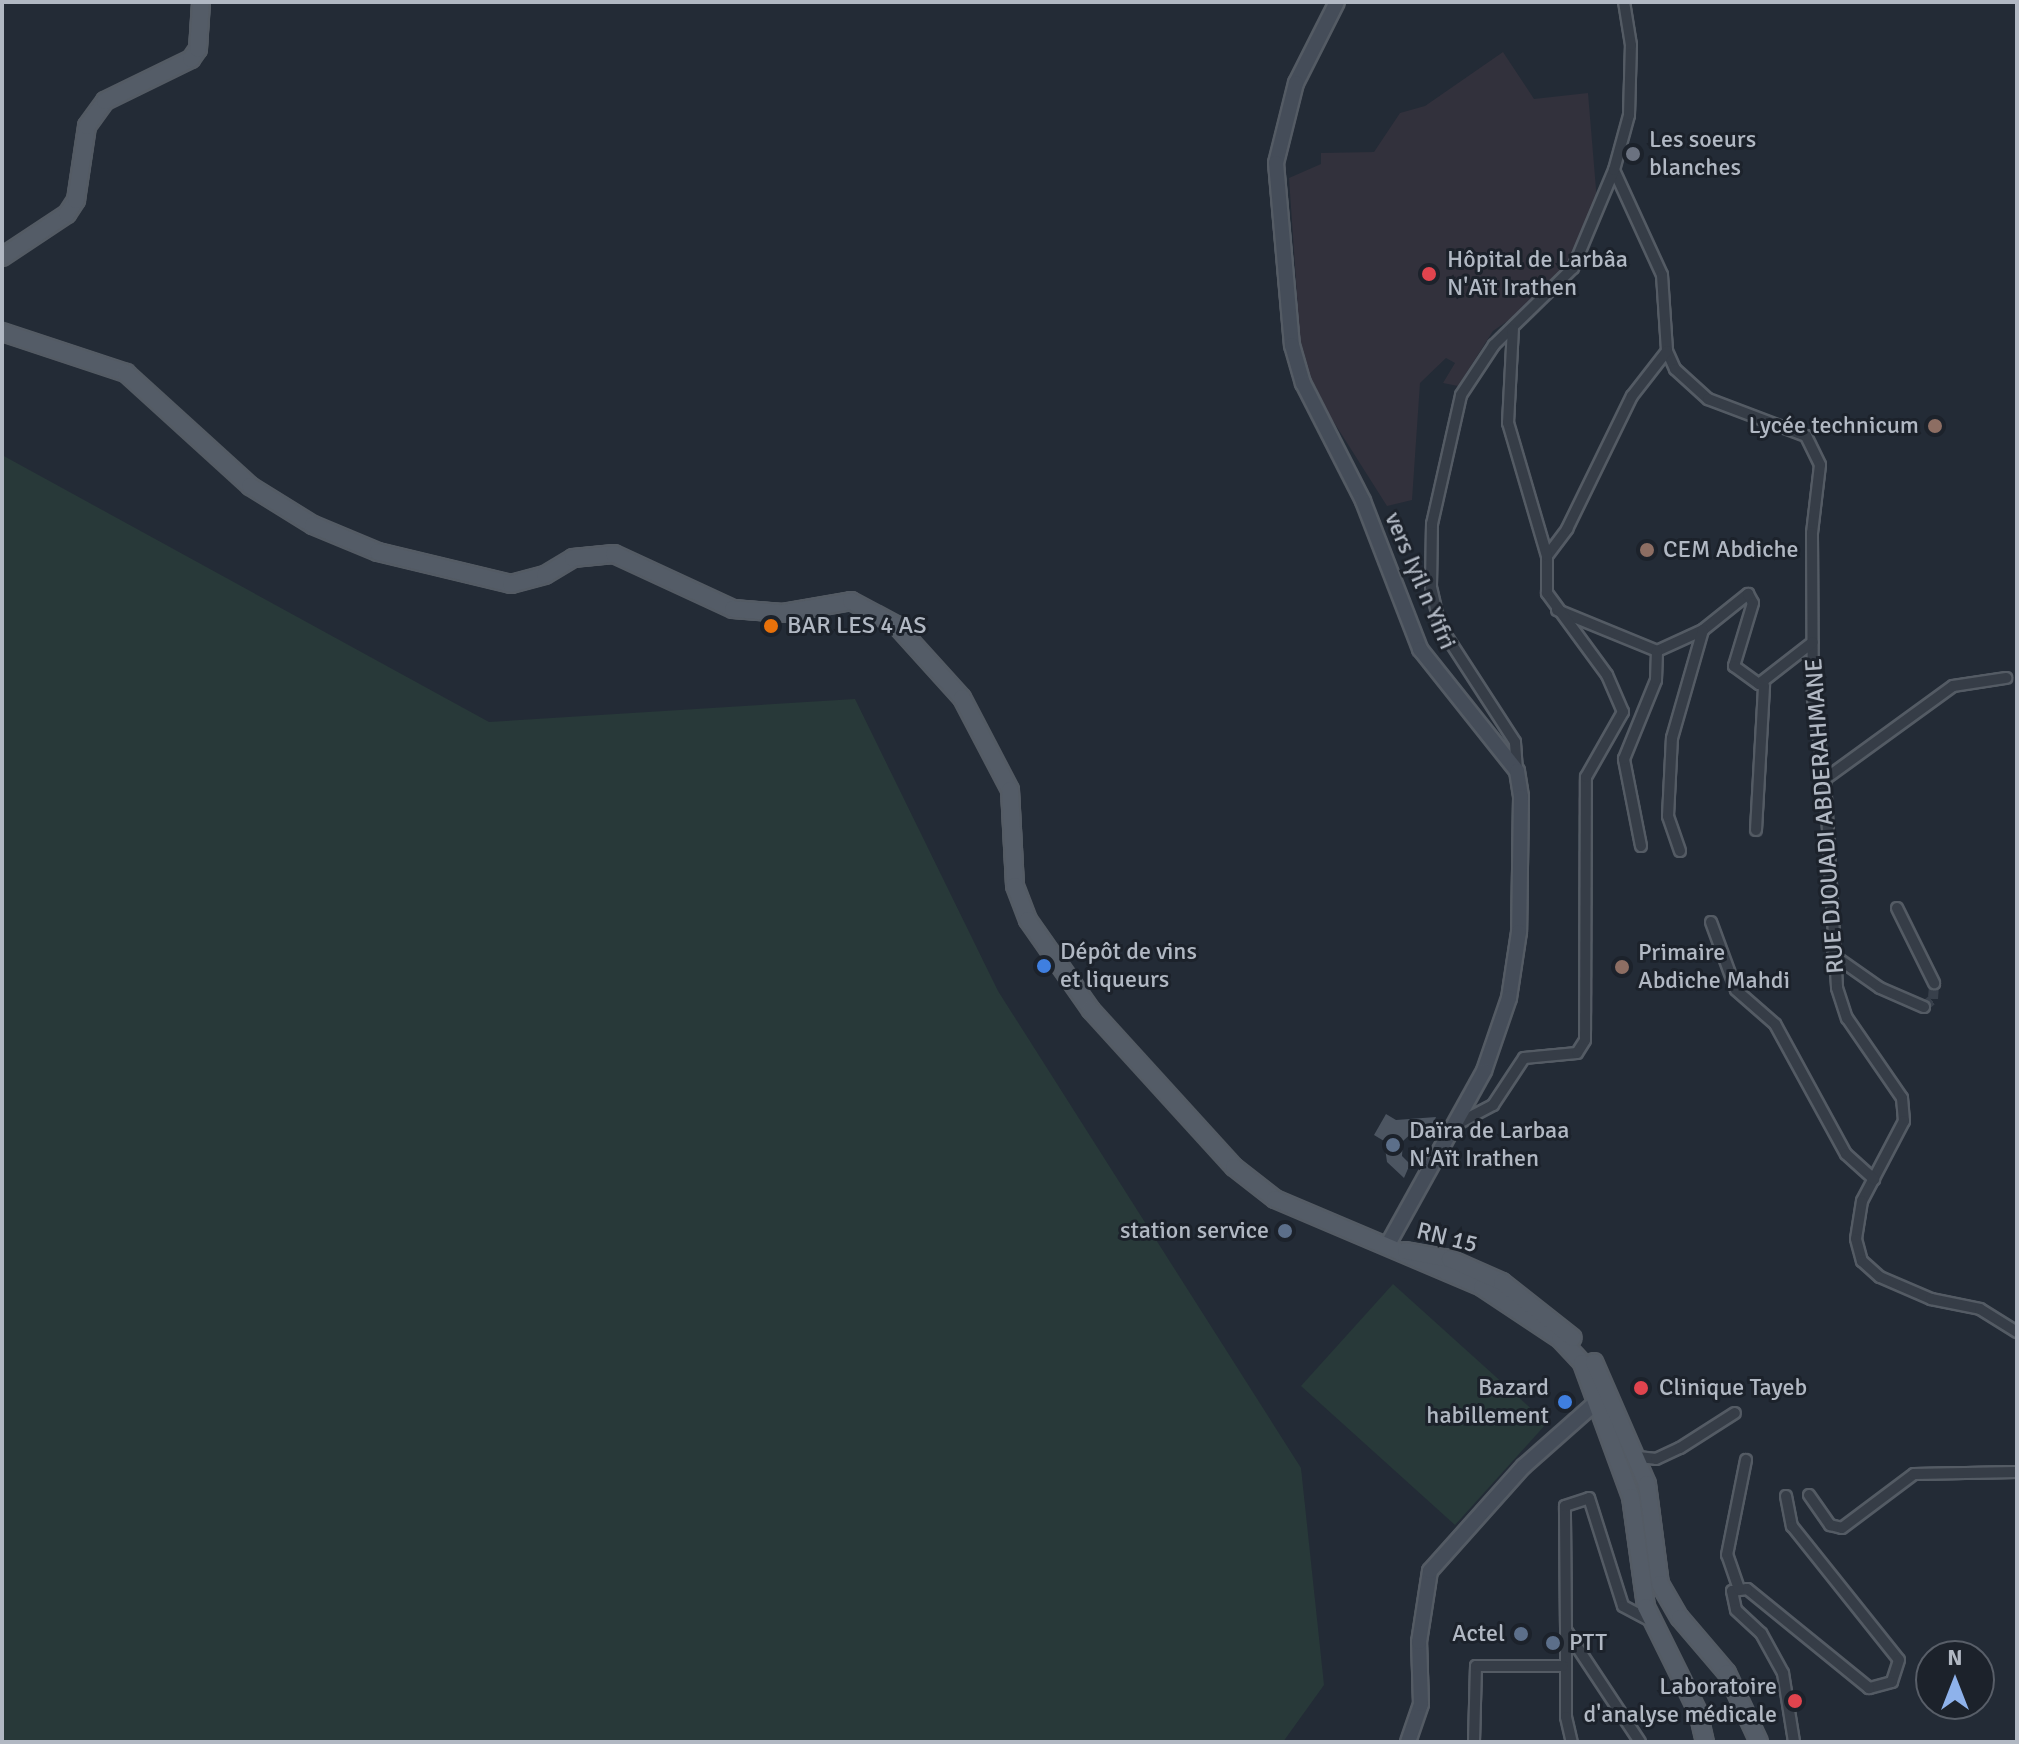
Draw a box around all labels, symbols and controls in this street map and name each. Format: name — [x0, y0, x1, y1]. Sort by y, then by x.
place label: Les soeurs blanches — [1649, 126, 1756, 182]
marker: Les soeurs blanches — [1624, 145, 1642, 163]
place label: Hôpital de Larbâa N'Aït Irathen — [1447, 246, 1628, 302]
marker: Hôpital de Larbâa N'Aït Irathen — [1418, 263, 1440, 285]
place label: Lycée technicum — [1748, 412, 1919, 440]
marker: Lycée technicum — [1926, 417, 1944, 435]
street label: vers Iγil n Yifri — [1378, 508, 1462, 654]
place label: CEM Abdiche — [1663, 536, 1799, 564]
marker: CEM Abdiche — [1638, 541, 1656, 559]
place label: BAR LES 4 AS — [787, 612, 927, 640]
marker: BAR LES 4 AS — [762, 617, 780, 635]
street label: RUE DJOUADI ABDERAHMANE — [1800, 657, 1850, 975]
place label: Dépôt de vins et liqueurs — [1060, 938, 1197, 994]
place label: Primaire Abdiche Mahdi — [1638, 939, 1790, 995]
marker: Dépôt de vins et liqueurs — [1035, 957, 1053, 975]
marker: Primaire Abdiche Mahdi — [1613, 958, 1631, 976]
place label: Daïra de Larbaa N'Aït Irathen — [1409, 1117, 1569, 1173]
marker: Daïra de Larbaa N'Aït Irathen — [1384, 1136, 1402, 1154]
place label: station service — [1120, 1217, 1269, 1245]
street label: RN 15 — [1413, 1217, 1481, 1259]
marker: station service — [1276, 1222, 1294, 1240]
place label: Bazard habillement — [1426, 1374, 1549, 1430]
place label: Clinique Tayeb — [1659, 1374, 1807, 1402]
marker: Clinique Tayeb — [1630, 1377, 1652, 1399]
marker: Bazard habillement — [1556, 1393, 1574, 1411]
place label: Actel — [1452, 1620, 1505, 1648]
marker: Actel — [1512, 1625, 1530, 1643]
place label: PTT — [1569, 1629, 1607, 1657]
marker: PTT — [1544, 1634, 1562, 1652]
north arrow — [1915, 1640, 1995, 1720]
text: N — [1947, 1644, 1963, 1671]
place label: Laboratoire d'analyse médicale — [1584, 1673, 1777, 1729]
marker: Laboratoire d'analyse médicale — [1784, 1690, 1806, 1712]

